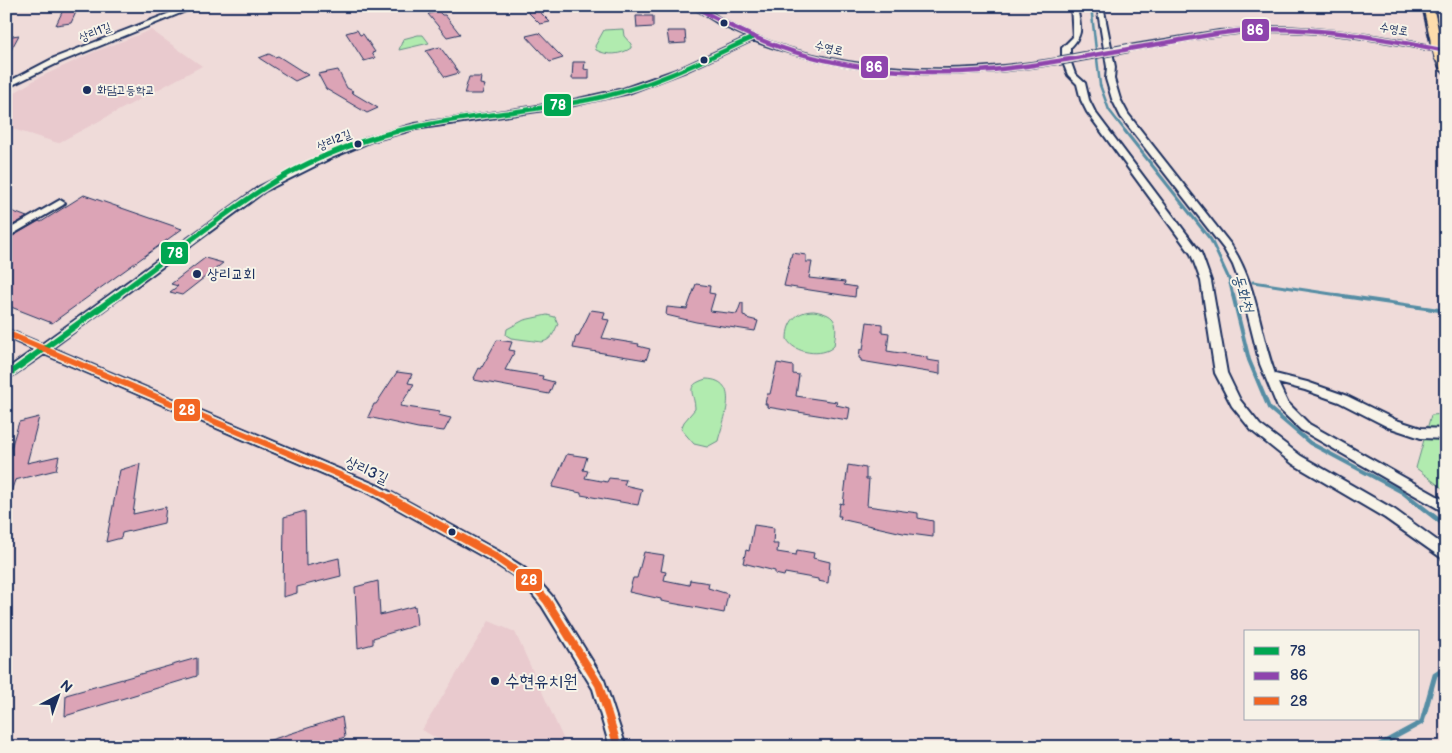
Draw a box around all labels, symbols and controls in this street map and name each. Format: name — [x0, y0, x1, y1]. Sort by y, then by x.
unlabelled marker — [719, 18, 729, 28]
line badge: 86 — [1241, 18, 1270, 42]
street label: 상리1길 — [77, 19, 114, 45]
street label: 수영로 — [1378, 20, 1409, 39]
text: 86 — [1247, 22, 1263, 39]
street label: 수영로 — [813, 38, 845, 59]
unlabelled marker — [699, 55, 709, 65]
line badge: 86 — [860, 55, 889, 79]
text: 86 — [866, 59, 882, 76]
place label: 화담고등학교 — [97, 83, 155, 98]
marker: 화담고등학교 — [81, 84, 93, 96]
line badge: 78 — [543, 93, 572, 117]
text: 78 — [550, 97, 566, 114]
street label: 상리2길 — [315, 127, 354, 154]
unlabelled marker — [353, 139, 363, 149]
line badge: 78 — [160, 241, 189, 265]
text: 78 — [167, 245, 183, 262]
place label: 상리교회 — [207, 265, 255, 284]
marker: 상리교회 — [191, 268, 203, 280]
water label: 동화천 — [1228, 272, 1258, 317]
line badge: 28 — [173, 398, 201, 422]
text: 28 — [179, 402, 195, 419]
street label: 상리3길 — [342, 452, 391, 489]
unlabelled marker — [447, 527, 457, 537]
line badge: 28 — [515, 568, 543, 592]
text: 28 — [521, 572, 537, 589]
legend — [1244, 630, 1420, 720]
text: 78 — [1290, 642, 1306, 661]
text: 86 — [1290, 666, 1308, 685]
north arrow — [32, 670, 82, 720]
place label: 수현유치원 — [505, 671, 577, 692]
marker: 수현유치원 — [489, 675, 501, 687]
text: N — [57, 677, 76, 696]
text: 28 — [1290, 692, 1308, 711]

